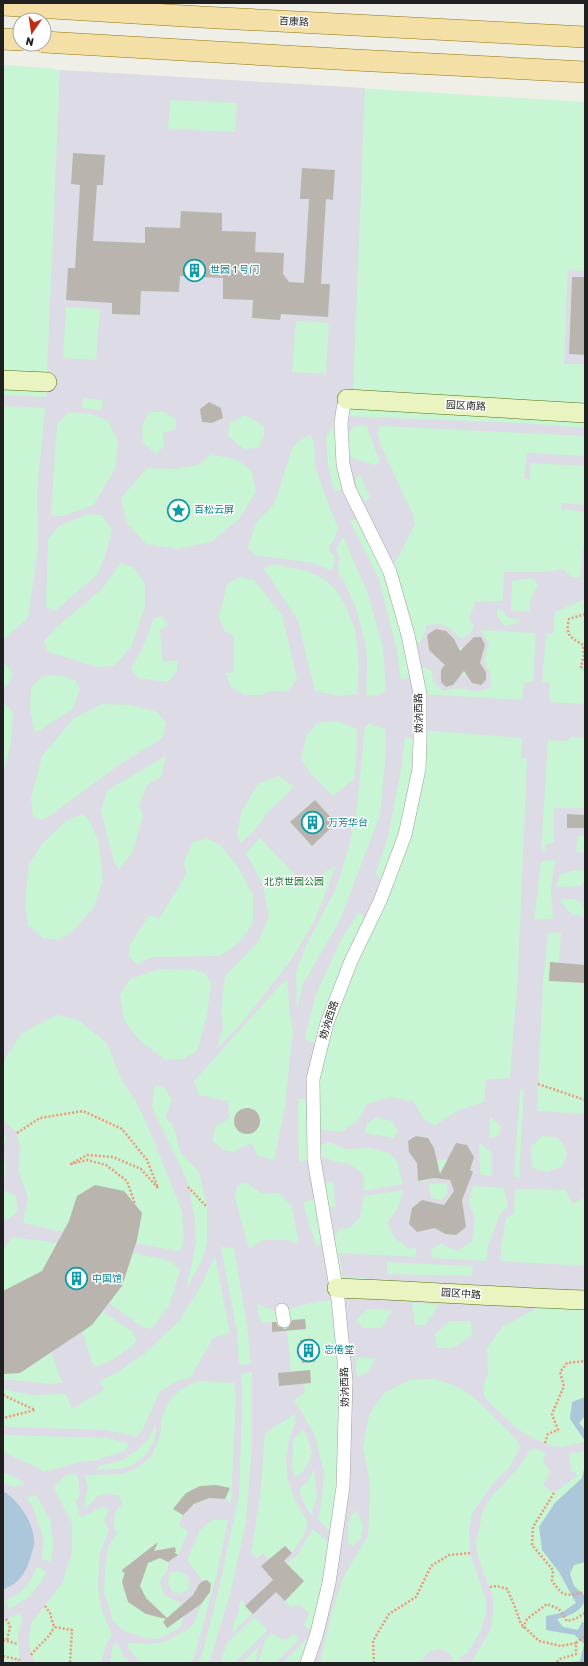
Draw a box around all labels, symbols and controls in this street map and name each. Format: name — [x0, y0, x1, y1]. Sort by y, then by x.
north arrow — [12, 12, 52, 52]
street label: 百康路 — [279, 15, 309, 29]
text: N — [24, 34, 35, 48]
building icon: 世园 1 号门 — [182, 257, 208, 283]
place label: 世园 1 号门 — [210, 264, 259, 276]
street label: 园区南路 — [446, 399, 486, 413]
place icon: 百松云屏 — [165, 497, 191, 523]
place label: 百松云屏 — [194, 504, 234, 516]
street label: 妫汭西路 — [413, 693, 425, 733]
building icon: 万芳华台 — [300, 810, 326, 836]
place label: 万芳华台 — [328, 817, 368, 829]
park label: 北京世园公园 — [264, 876, 324, 888]
street label: 妫汭西路 — [317, 999, 341, 1041]
building icon: 中国馆 — [63, 1266, 89, 1292]
place label: 中国馆 — [92, 1273, 122, 1285]
street label: 园区中路 — [441, 1287, 481, 1301]
building icon: 忘倦堂 — [295, 1337, 321, 1363]
place label: 忘倦堂 — [324, 1344, 354, 1356]
street label: 妫汭西路 — [339, 1367, 351, 1407]

